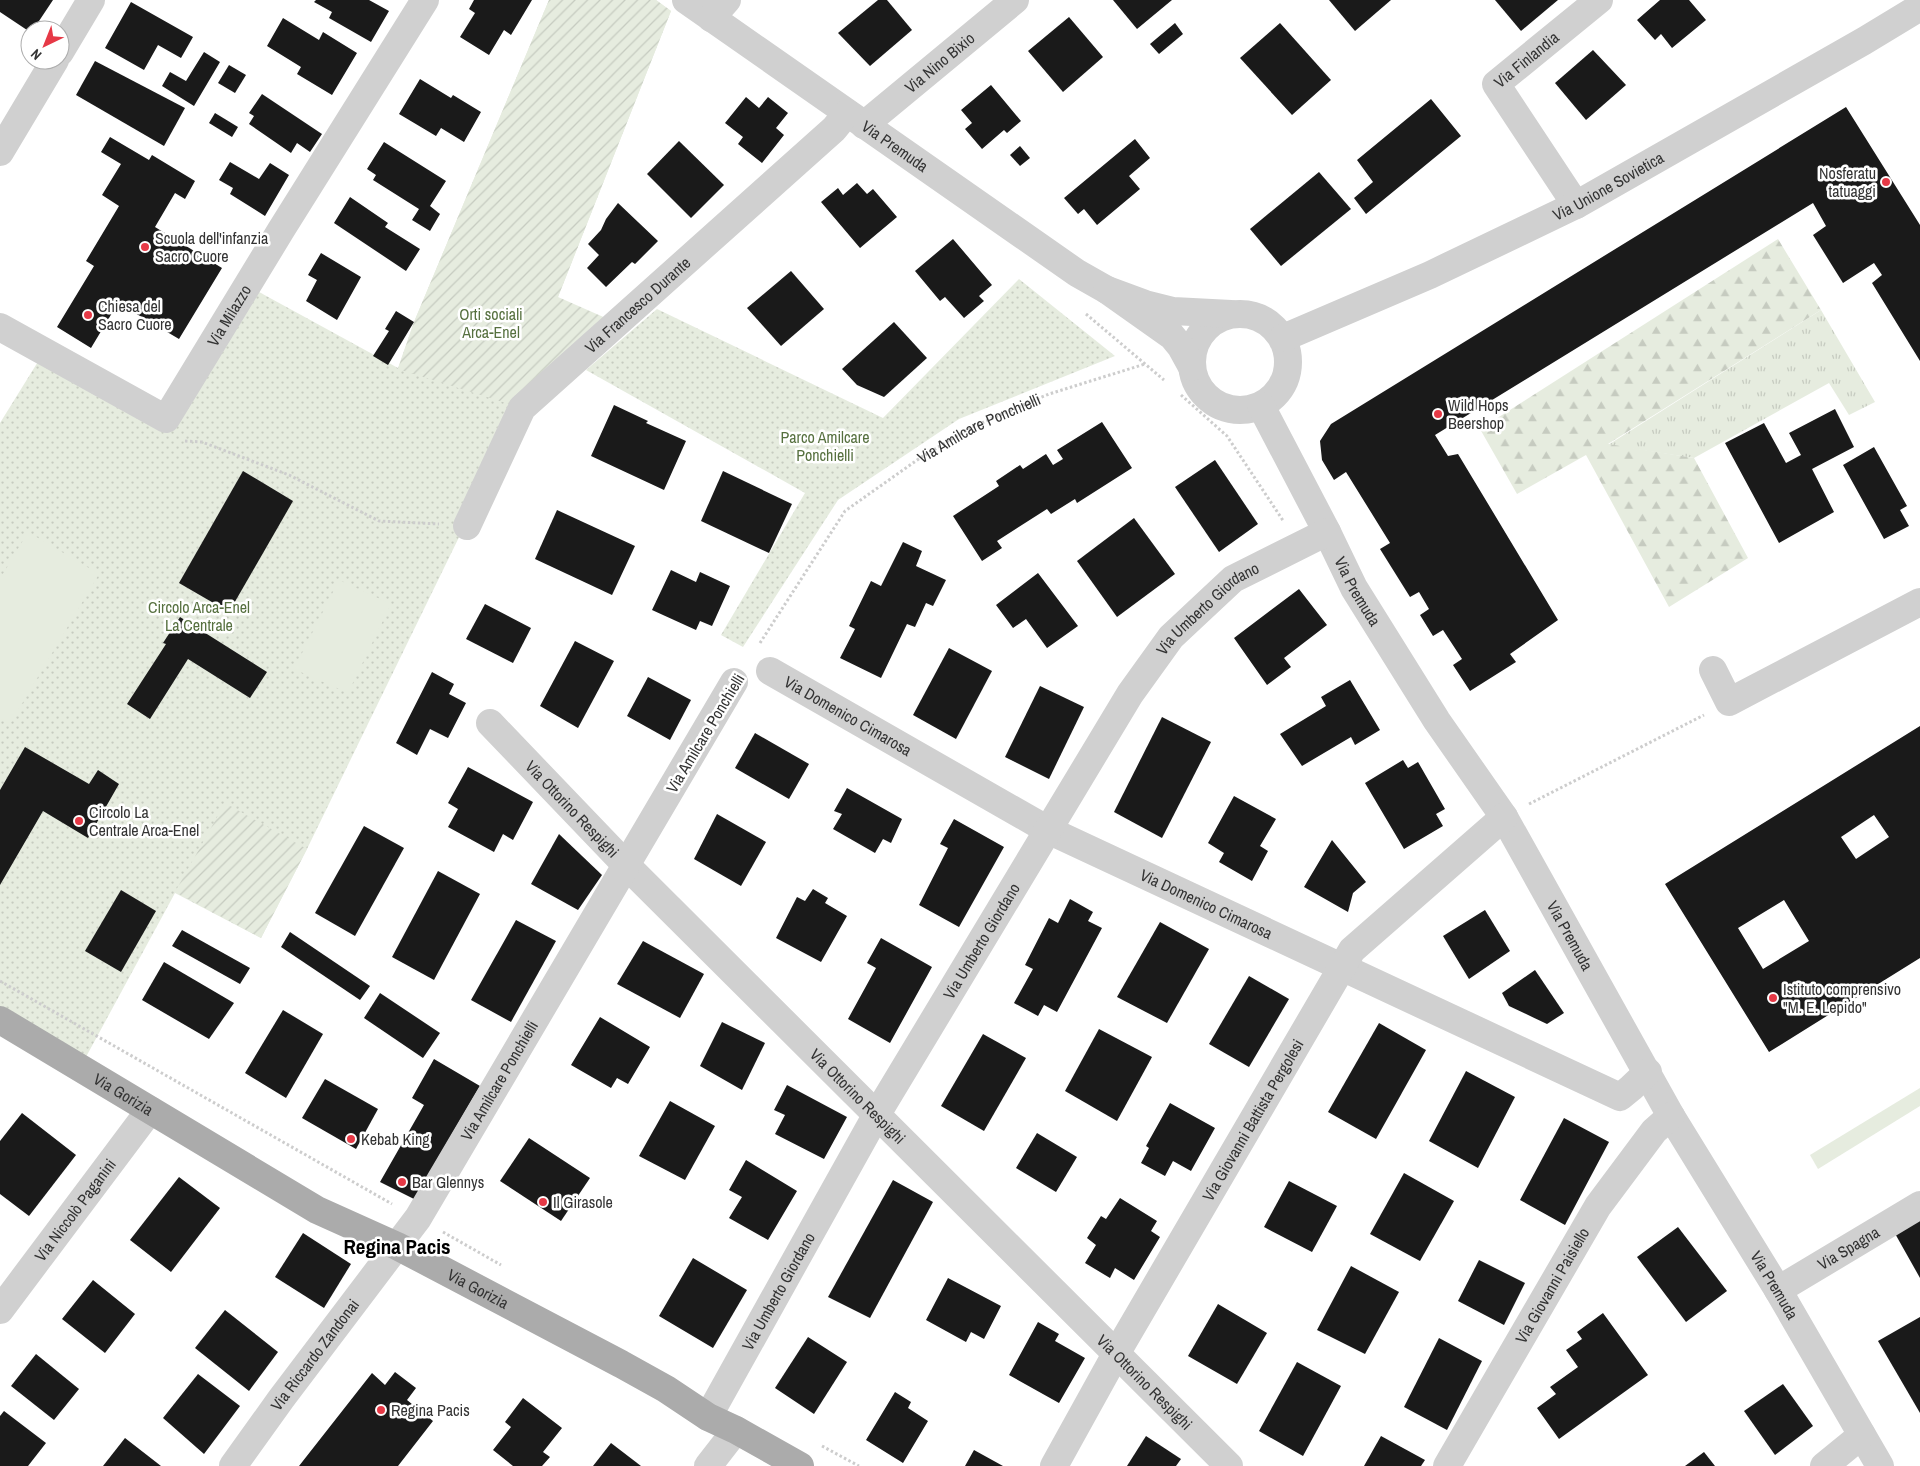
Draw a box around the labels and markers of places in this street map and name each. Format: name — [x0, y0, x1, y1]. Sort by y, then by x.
place label: Nosferatu tatuaggi — [1819, 162, 1876, 202]
marker: Nosferatu tatuaggi — [1880, 176, 1892, 188]
place label: Scuola dell'infanzia Sacro Cuore — [155, 227, 269, 267]
marker: Scuola dell'infanzia Sacro Cuore — [139, 241, 151, 253]
place label: Chiesa del Sacro Cuore — [98, 295, 172, 335]
marker: Chiesa del Sacro Cuore — [82, 309, 94, 321]
place label: Wild Hops Beershop — [1448, 394, 1509, 434]
marker: Wild Hops Beershop — [1432, 408, 1444, 420]
place label: Circolo La Centrale Arca-Enel — [89, 801, 199, 841]
marker: Circolo La Centrale Arca-Enel — [73, 815, 85, 827]
place label: Istituto comprensivo "M. E. Lepido" — [1783, 978, 1901, 1018]
marker: Istituto comprensivo "M. E. Lepido" — [1767, 992, 1779, 1004]
place label: Kebab King — [361, 1128, 430, 1150]
marker: Kebab King — [345, 1133, 357, 1145]
place label: Bar Glennys — [412, 1171, 484, 1193]
marker: Bar Glennys — [396, 1176, 408, 1188]
place label: Il Girasole — [553, 1191, 613, 1213]
marker: Il Girasole — [537, 1196, 549, 1208]
place label: Regina Pacis — [391, 1399, 470, 1421]
marker: Regina Pacis — [375, 1404, 387, 1416]

